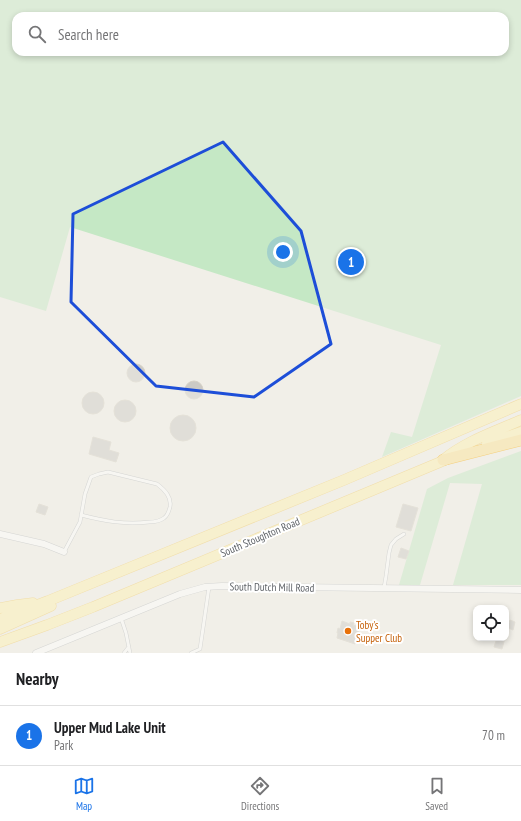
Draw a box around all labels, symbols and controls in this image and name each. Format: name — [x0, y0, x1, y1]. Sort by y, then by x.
search box — [12, 12, 509, 56]
icon: search — [26, 23, 48, 45]
text: Search here — [58, 25, 119, 44]
your location — [273, 242, 293, 262]
pin: 1 — [338, 247, 364, 277]
street label: South Stoughton Road — [218, 514, 302, 560]
street label: South Dutch Mill Road — [230, 579, 315, 595]
map controls — [473, 605, 509, 641]
button: locate — [473, 605, 509, 641]
place label: Toby's Supper Club — [356, 618, 402, 645]
marker: Toby's Supper Club — [343, 626, 353, 636]
text: Nearby — [16, 668, 59, 690]
text: Upper Mud Lake Unit — [54, 718, 166, 737]
text: 1 — [26, 727, 32, 744]
text: 70 m — [482, 727, 505, 744]
text: Park — [54, 737, 73, 754]
tab: Map — [73, 775, 95, 813]
tab: Directions — [241, 775, 279, 813]
tab: Saved — [425, 775, 448, 813]

